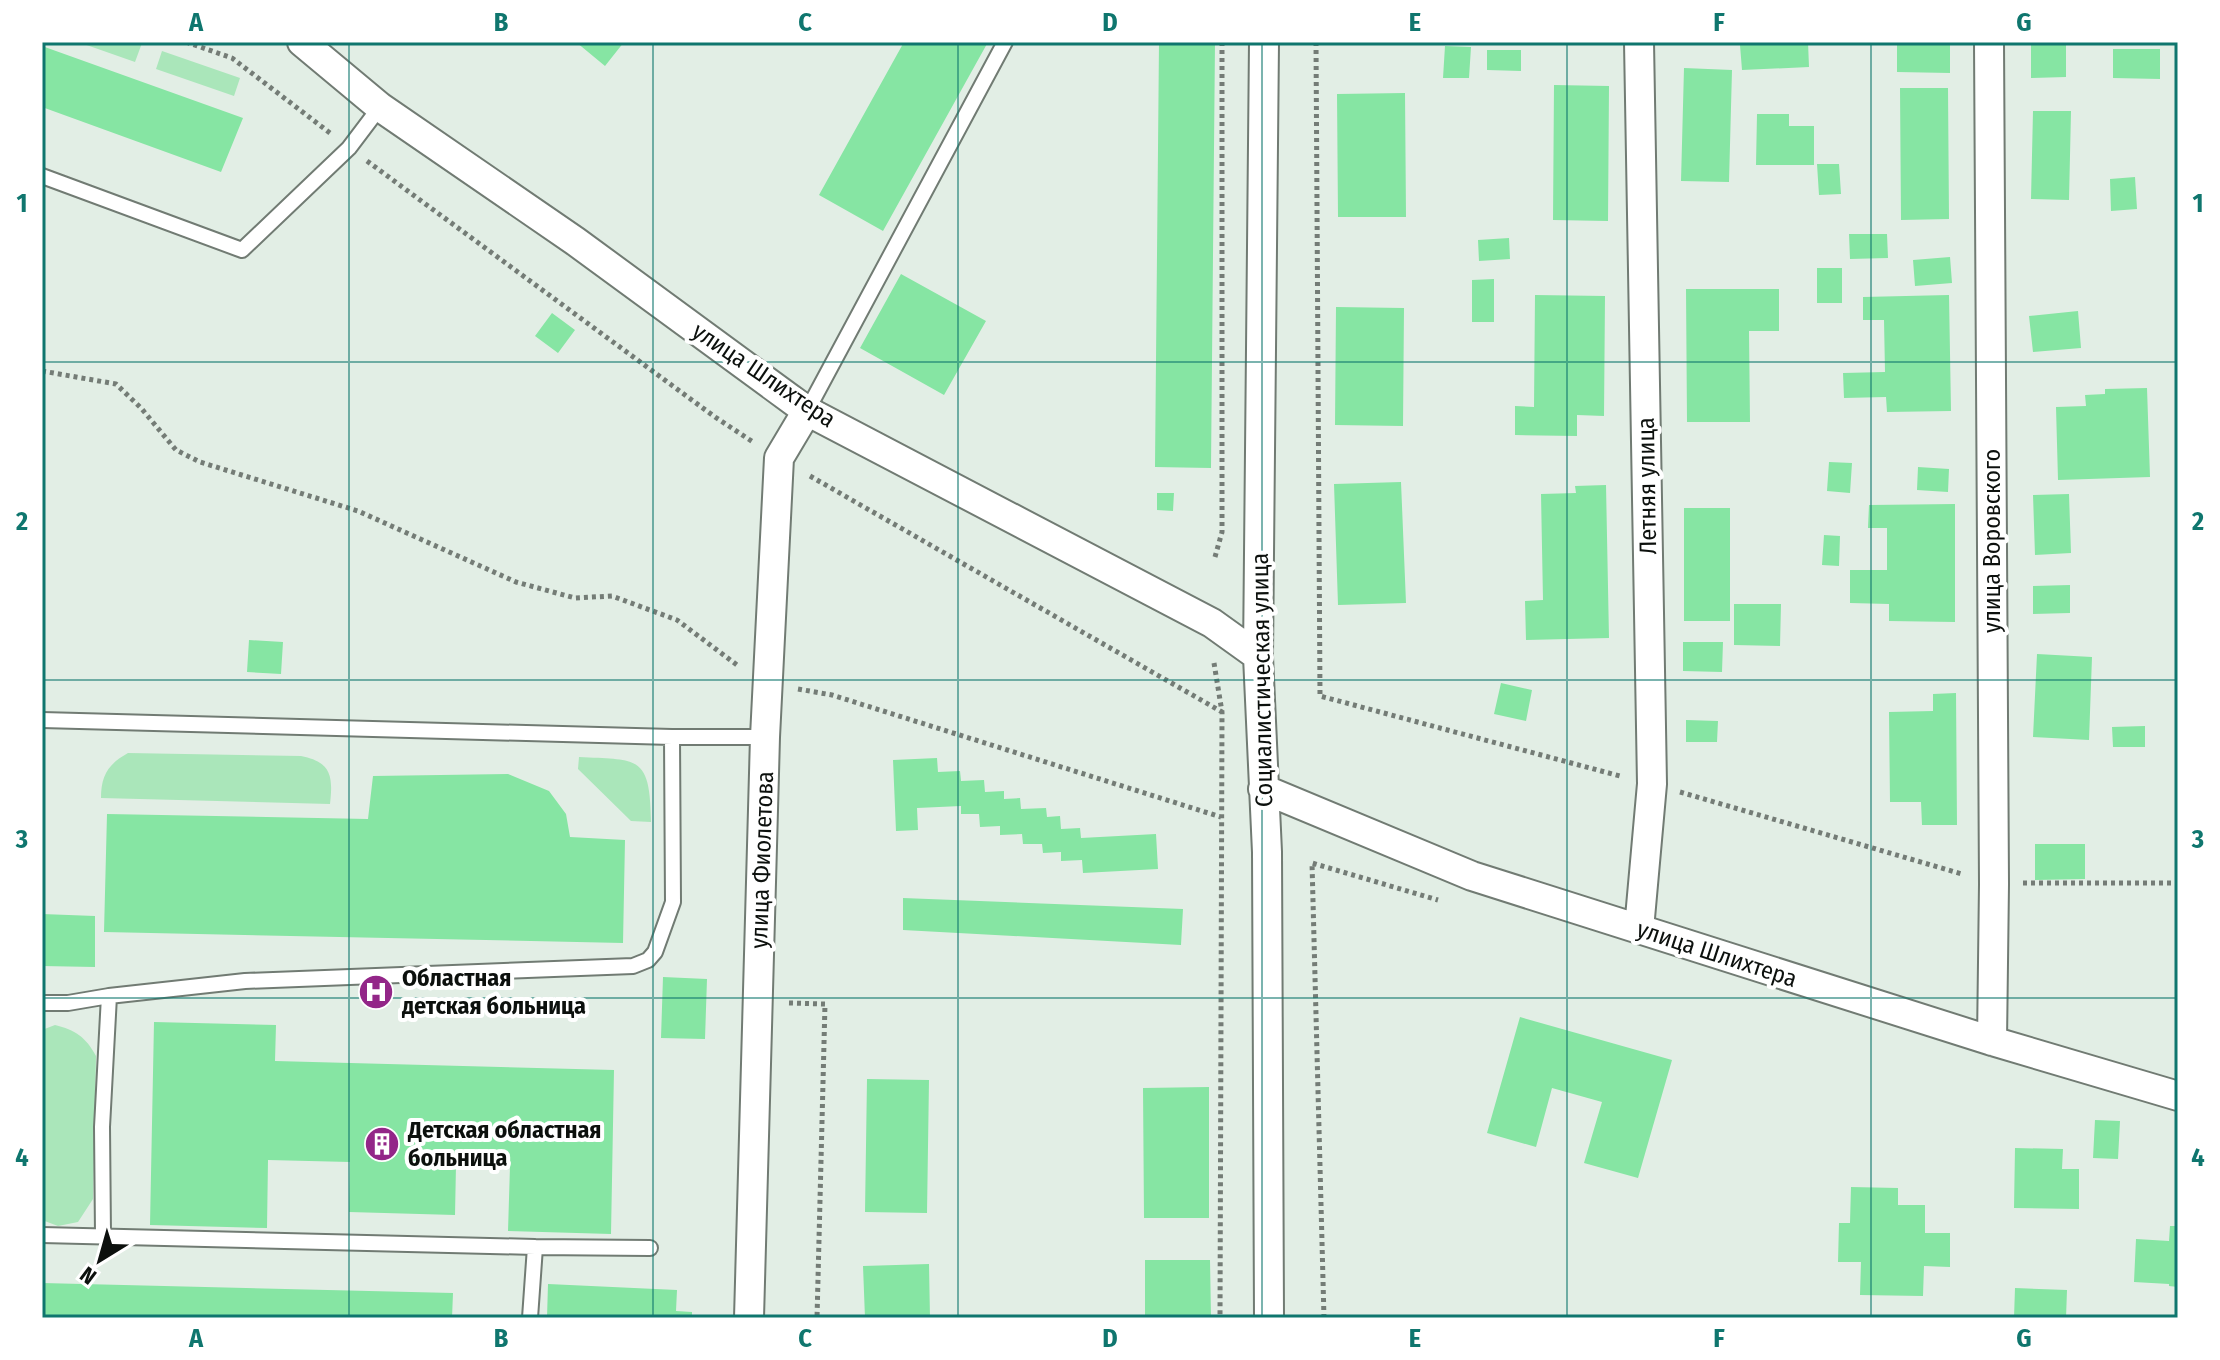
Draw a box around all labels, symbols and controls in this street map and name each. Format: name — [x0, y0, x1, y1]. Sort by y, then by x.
text: A — [188, 7, 204, 38]
text: B — [494, 7, 509, 38]
text: C — [798, 7, 812, 38]
text: D — [1102, 7, 1118, 38]
text: E — [1409, 7, 1421, 38]
text: F — [1713, 7, 1725, 38]
text: G — [2016, 7, 2032, 38]
text: 1 — [17, 188, 28, 219]
text: 1 — [2193, 188, 2204, 219]
street label: улица Шлихтера — [687, 317, 841, 433]
street label: Летняя улица — [1632, 417, 1662, 555]
street label: улица Воровского — [1978, 449, 2006, 633]
text: 2 — [15, 506, 28, 537]
text: 2 — [2191, 506, 2204, 537]
street label: Социалистическая улица — [1246, 553, 1278, 807]
street label: улица Фиолетова — [745, 771, 779, 949]
text: 3 — [15, 824, 28, 855]
text: 3 — [2191, 824, 2204, 855]
street label: улица Шлихтера — [1633, 915, 1801, 993]
place label: Областная детская больница — [401, 964, 586, 1020]
hospital icon: Областная детская больница — [357, 973, 395, 1011]
place label: Детская областная больница — [407, 1116, 601, 1172]
building icon: Детская областная больница — [363, 1125, 401, 1163]
text: 4 — [15, 1142, 29, 1173]
text: 4 — [2191, 1142, 2205, 1173]
north arrow — [60, 1220, 140, 1300]
text: N — [75, 1261, 102, 1290]
text: A — [188, 1323, 204, 1354]
text: B — [494, 1323, 509, 1354]
text: C — [798, 1323, 812, 1354]
text: D — [1102, 1323, 1118, 1354]
text: E — [1409, 1323, 1421, 1354]
text: F — [1713, 1323, 1725, 1354]
text: G — [2016, 1323, 2032, 1354]

